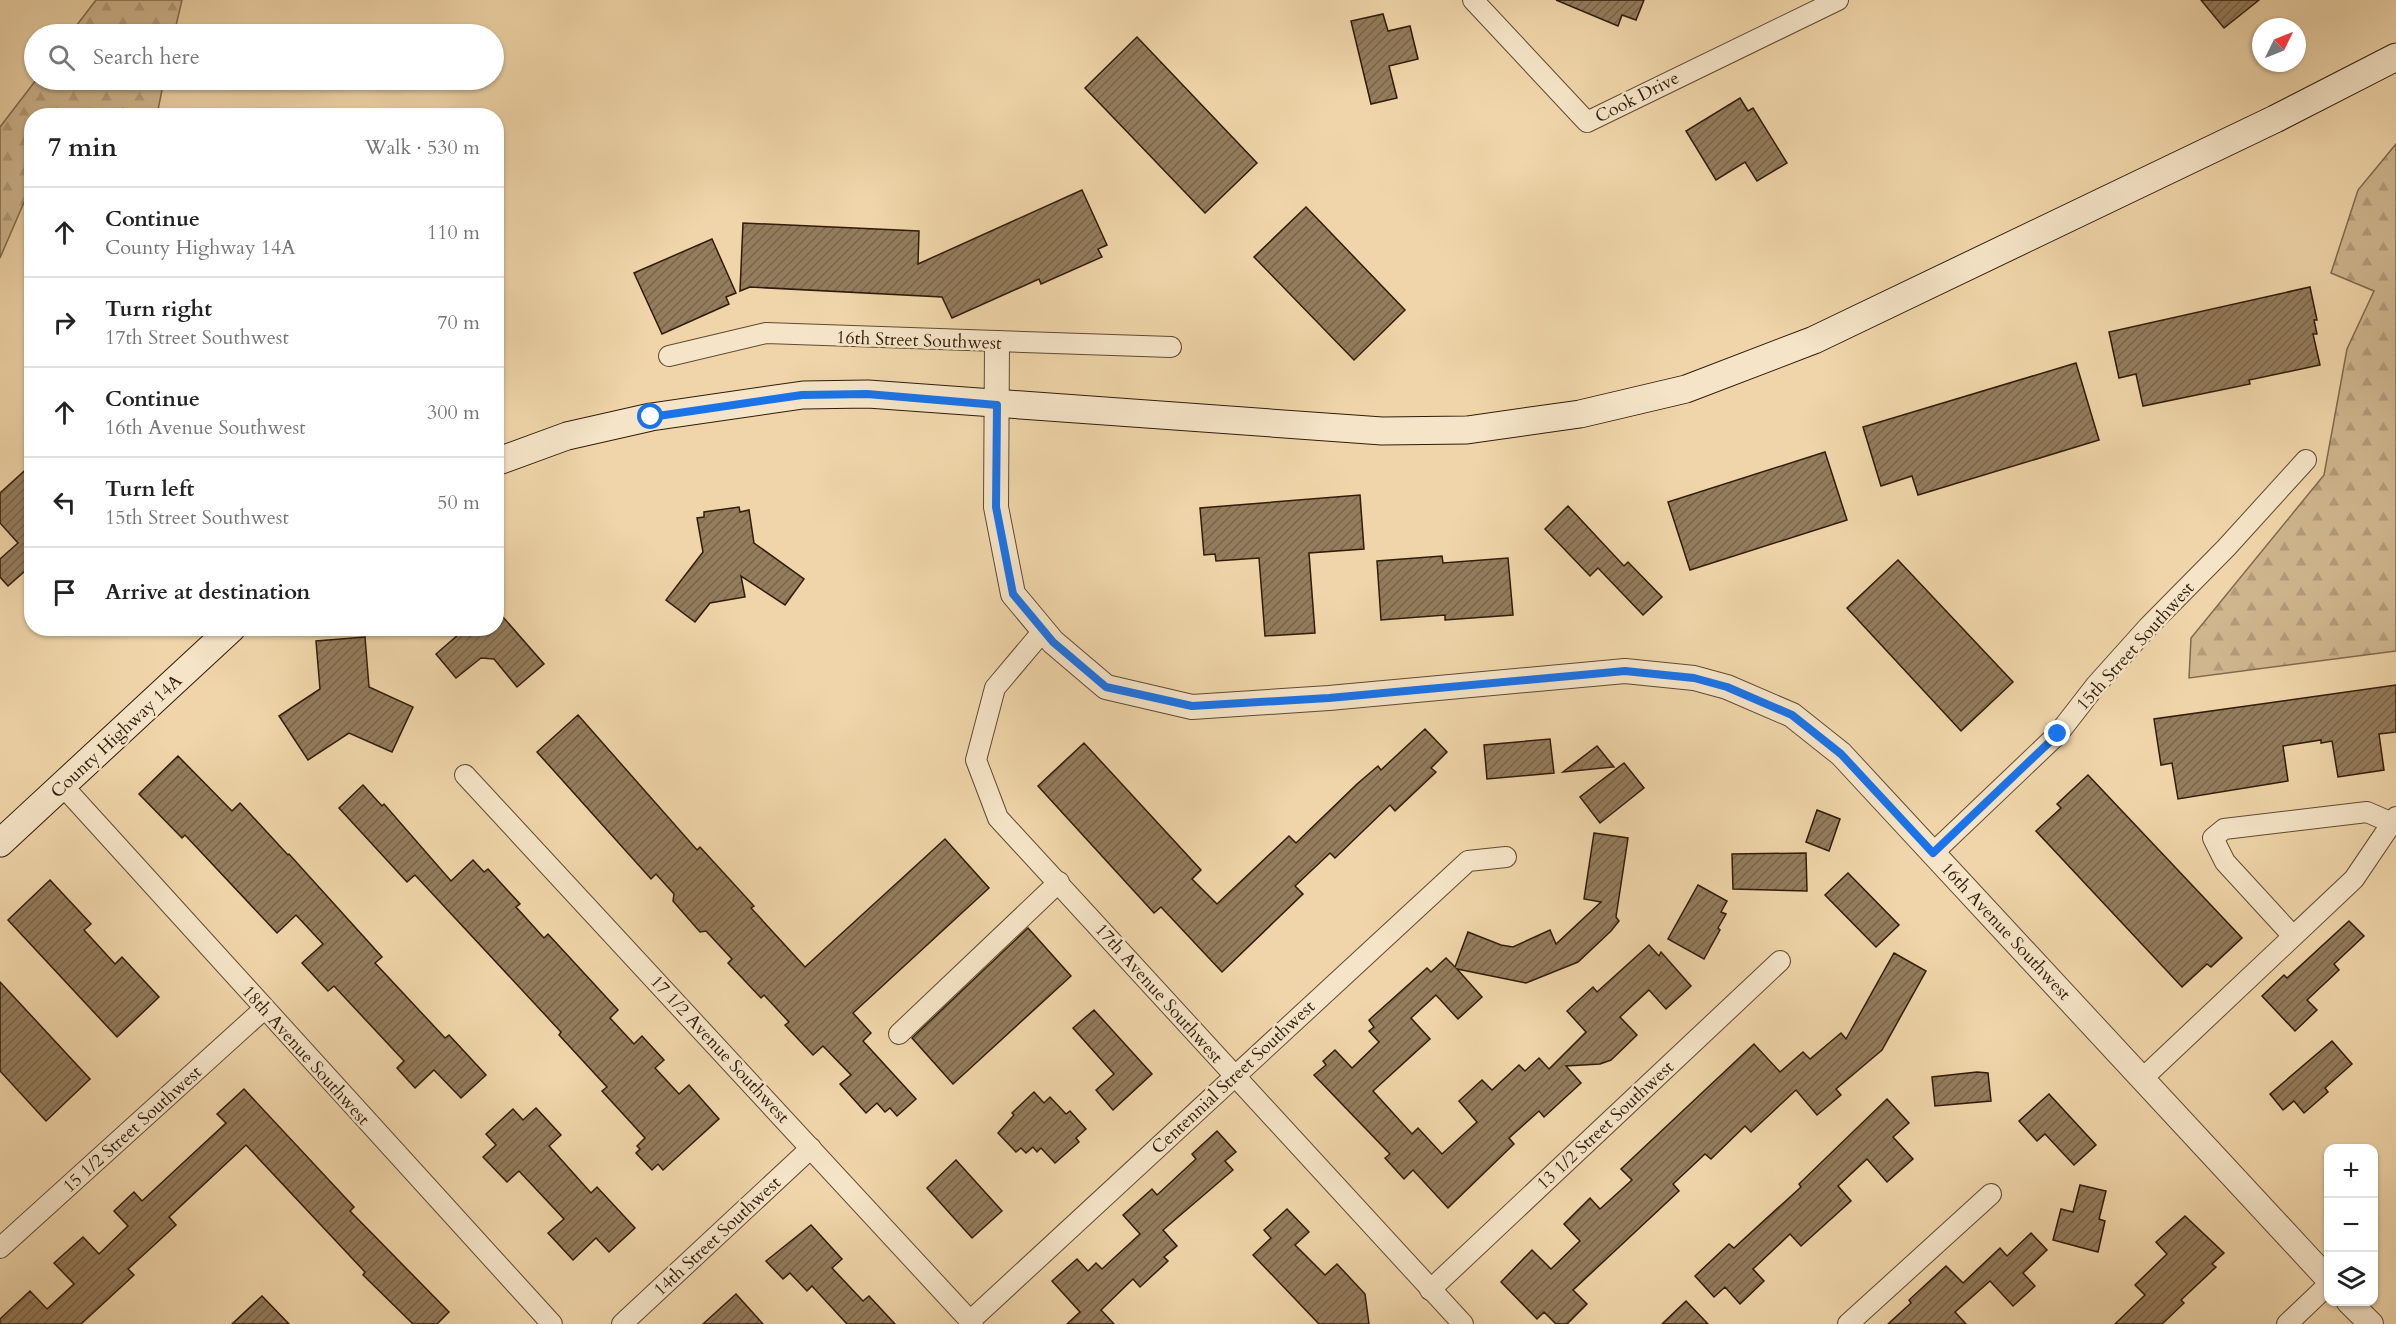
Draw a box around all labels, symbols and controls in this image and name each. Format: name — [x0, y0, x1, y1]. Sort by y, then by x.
north arrow — [2252, 18, 2306, 72]
search box — [24, 24, 504, 90]
icon: search — [45, 41, 78, 74]
text: Search here — [93, 42, 200, 72]
street label: Cook Drive — [1591, 66, 1684, 129]
text: 7 min — [48, 130, 117, 165]
text: Walk · 530 m — [365, 134, 480, 161]
text: Continue — [105, 204, 200, 234]
icon: ahead — [48, 216, 81, 249]
text: 110 m — [427, 219, 480, 246]
text: County Highway 14A — [105, 234, 296, 261]
text: Turn right — [105, 294, 212, 324]
icon: right — [48, 306, 81, 339]
text: 70 m — [437, 309, 480, 336]
text: 17th Street Southwest — [105, 324, 289, 351]
street label: 16th Street Southwest — [836, 325, 1002, 356]
text: Continue — [105, 384, 200, 414]
icon: ahead — [48, 396, 81, 429]
text: 300 m — [427, 399, 480, 426]
route start — [637, 403, 663, 429]
text: 16th Avenue Southwest — [105, 414, 306, 441]
text: Turn left — [105, 474, 194, 504]
icon: left — [48, 486, 81, 519]
text: 50 m — [437, 489, 480, 516]
text: 15th Street Southwest — [105, 504, 289, 531]
icon: arrive — [48, 576, 81, 609]
street label: 15th Street Southwest — [2071, 576, 2200, 716]
text: Arrive at destination — [105, 577, 310, 607]
street label: County Highway 14A — [45, 669, 188, 804]
route end — [2044, 720, 2070, 746]
street label: 16th Avenue Southwest — [1935, 857, 2077, 1006]
street label: 17th Avenue Southwest — [1089, 918, 1229, 1069]
street label: 17 1/2 Avenue Southwest — [644, 970, 795, 1129]
street label: 18th Avenue Southwest — [236, 980, 376, 1131]
street label: Centennial Street Southwest — [1146, 995, 1321, 1160]
street label: 13 1/2 Street Southwest — [1531, 1055, 1680, 1196]
street label: 15 1/2 Street Southwest — [57, 1060, 207, 1199]
map controls — [2324, 1144, 2378, 1306]
button: + — [2324, 1144, 2378, 1198]
street label: 14th Street Southwest — [648, 1171, 787, 1302]
button: − — [2324, 1198, 2378, 1252]
button: layers — [2324, 1252, 2378, 1306]

